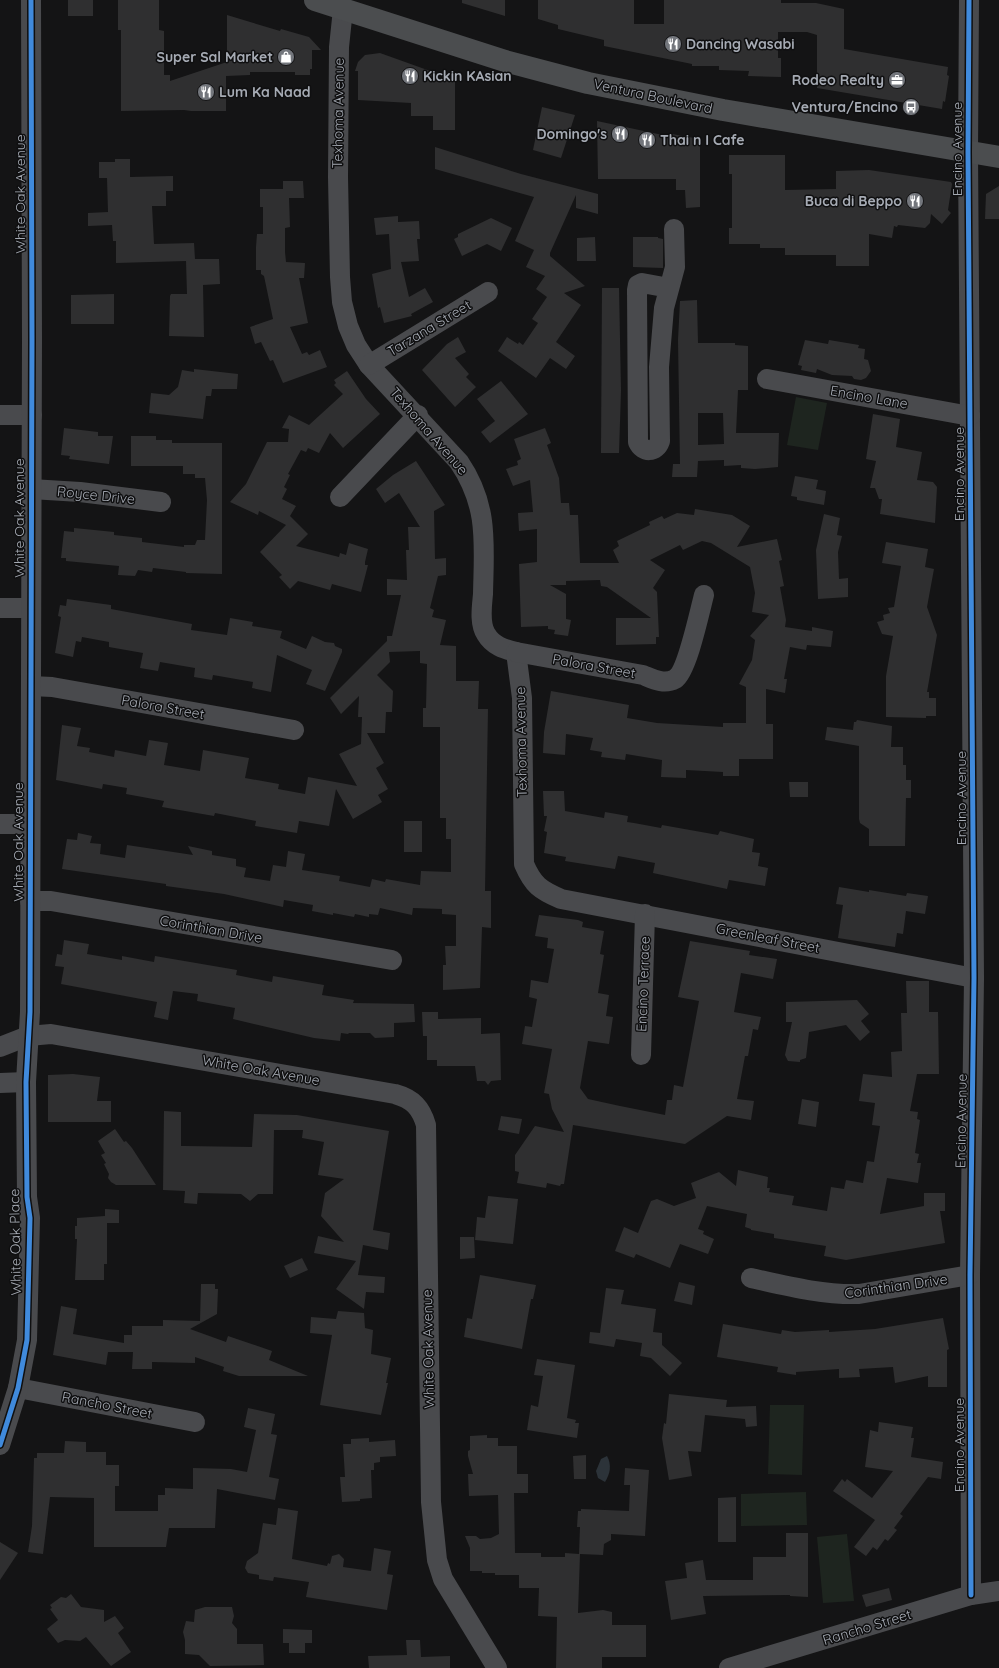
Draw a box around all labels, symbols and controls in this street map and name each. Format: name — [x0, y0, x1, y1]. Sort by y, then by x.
restaurant icon: Dancing Wasabi — [663, 34, 683, 54]
place label: Dancing Wasabi — [686, 35, 795, 53]
shop icon: Super Sal Market — [276, 47, 296, 67]
place label: Super Sal Market — [157, 48, 273, 66]
street label: Texhoma Avenue — [328, 57, 348, 169]
restaurant icon: Kickin KAsian — [400, 66, 420, 86]
place label: Kickin KAsian — [423, 67, 512, 85]
office icon: Rodeo Realty — [887, 70, 907, 90]
place label: Rodeo Realty — [792, 71, 884, 89]
street label: Ventura Boulevard — [592, 75, 714, 117]
restaurant icon: Lum Ka Naad — [196, 82, 216, 102]
place label: Lum Ka Naad — [219, 83, 311, 101]
bus stop icon: Ventura/Encino — [901, 97, 921, 117]
place label: Ventura/Encino — [792, 98, 898, 116]
street label: Encino Avenue — [948, 102, 966, 196]
restaurant icon: Domingo's — [610, 124, 630, 144]
place label: Domingo's — [536, 125, 607, 143]
restaurant icon: Thai n I Cafe — [637, 130, 657, 150]
place label: Thai n I Cafe — [660, 131, 745, 149]
street label: White Oak Avenue — [11, 134, 29, 254]
restaurant icon: Buca di Beppo — [905, 191, 925, 211]
place label: Buca di Beppo — [805, 192, 902, 210]
street label: Tarzana Street — [384, 296, 474, 360]
street label: Encino Lane — [829, 381, 909, 413]
street label: Texhoma Avenue — [386, 383, 472, 479]
street label: Encino Avenue — [950, 427, 968, 521]
street label: White Oak Avenue — [10, 458, 28, 578]
street label: Royce Drive — [56, 482, 136, 508]
street label: Palora Street — [551, 650, 637, 682]
street label: Texhoma Avenue — [511, 686, 531, 798]
street label: Palora Street — [120, 691, 206, 723]
street label: Encino Avenue — [952, 751, 970, 845]
street label: White Oak Avenue — [9, 782, 27, 902]
street label: Corinthian Drive — [158, 911, 264, 947]
street label: Greenleaf Street — [715, 919, 822, 957]
street label: Encino Terrace — [632, 936, 654, 1032]
street label: White Oak Avenue — [201, 1051, 321, 1089]
street label: Encino Avenue — [951, 1073, 971, 1168]
street label: White Oak Place — [5, 1188, 25, 1295]
street label: Corinthian Drive — [843, 1270, 949, 1302]
street label: White Oak Avenue — [418, 1289, 438, 1409]
street label: Rancho Street — [60, 1387, 154, 1423]
street label: Encino Avenue — [950, 1398, 968, 1492]
street label: Rancho Street — [820, 1605, 914, 1649]

